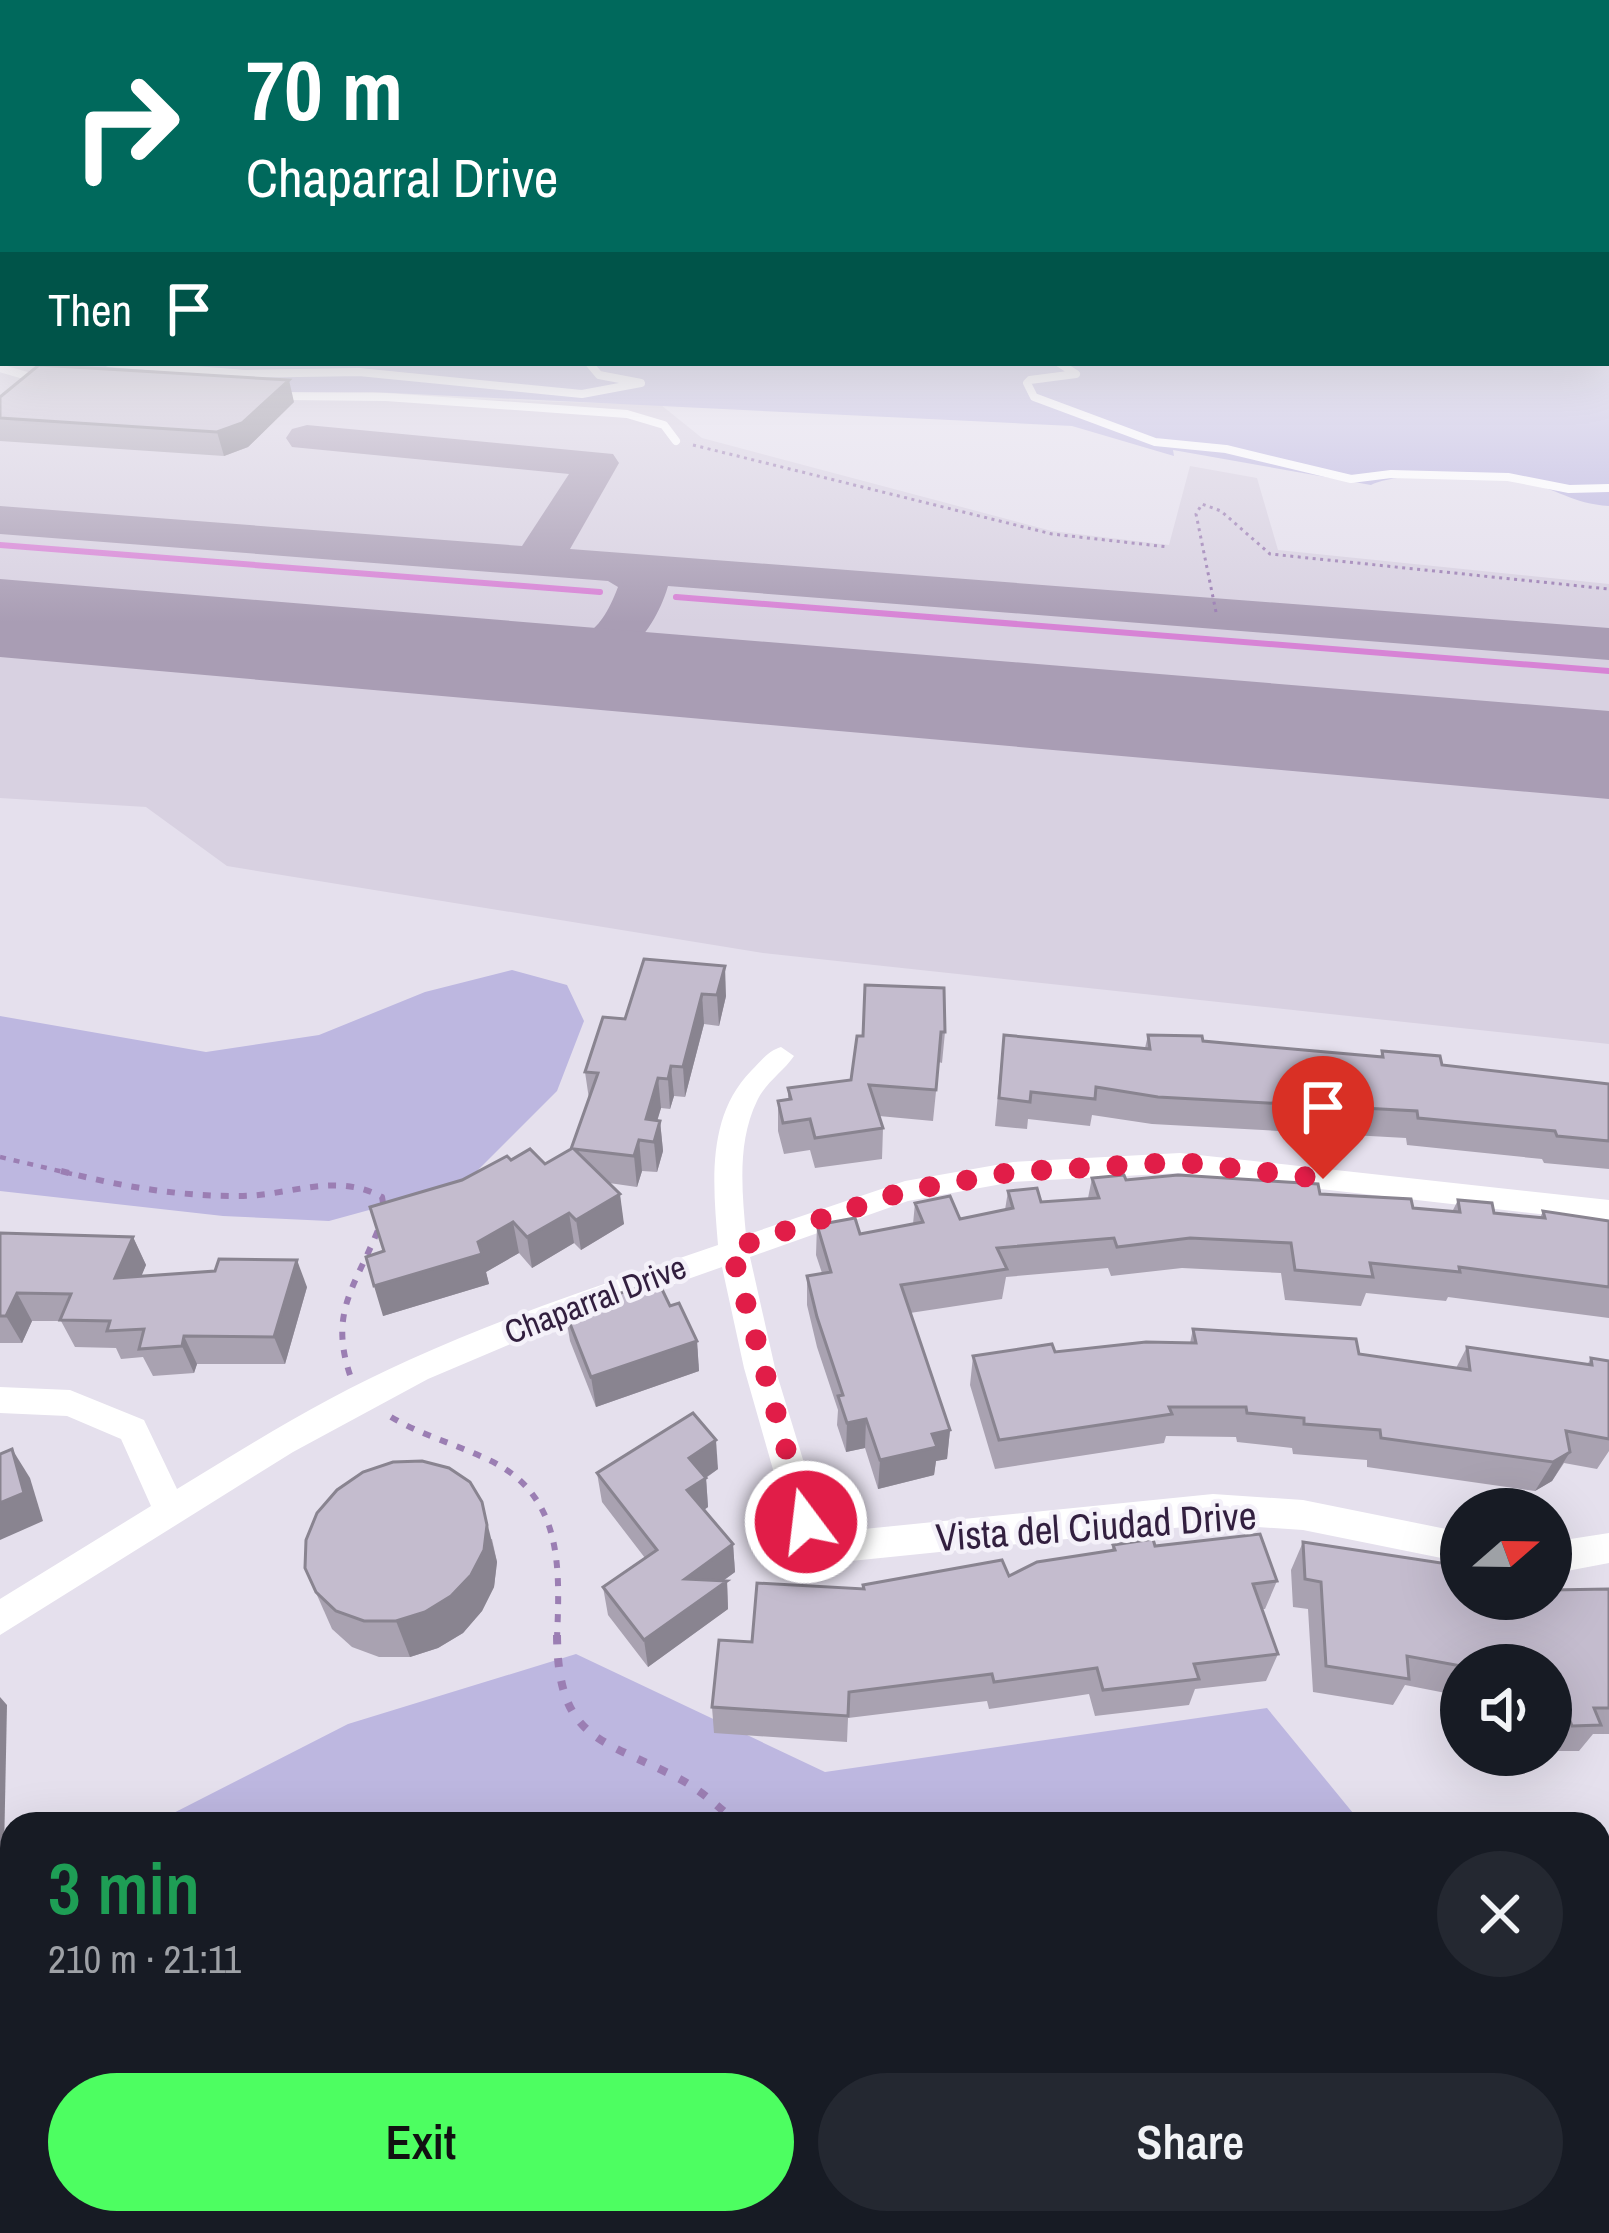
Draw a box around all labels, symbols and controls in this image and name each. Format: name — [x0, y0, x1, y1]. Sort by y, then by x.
text: 70 m — [246, 33, 403, 146]
icon: right — [48, 48, 204, 204]
text: Chaparral Drive — [246, 141, 559, 214]
icon: arrive — [156, 276, 222, 342]
text: Then — [48, 279, 132, 340]
pin — [1272, 1056, 1374, 1179]
icon: arrive — [1290, 1074, 1356, 1140]
street label: Chaparral Drive — [498, 1244, 692, 1354]
position arrow — [743, 1459, 869, 1585]
north arrow — [1440, 1488, 1572, 1620]
map controls — [1440, 1488, 1572, 1776]
street label: Vista del Ciudad Drive — [934, 1489, 1258, 1563]
button: sound — [1440, 1644, 1572, 1776]
text: 3 min — [48, 1839, 200, 1936]
button: close — [1437, 1851, 1563, 1977]
text: 210 m · 21:11 — [48, 1933, 241, 1985]
button: Exit — [48, 2073, 794, 2211]
button: Share — [818, 2073, 1563, 2211]

